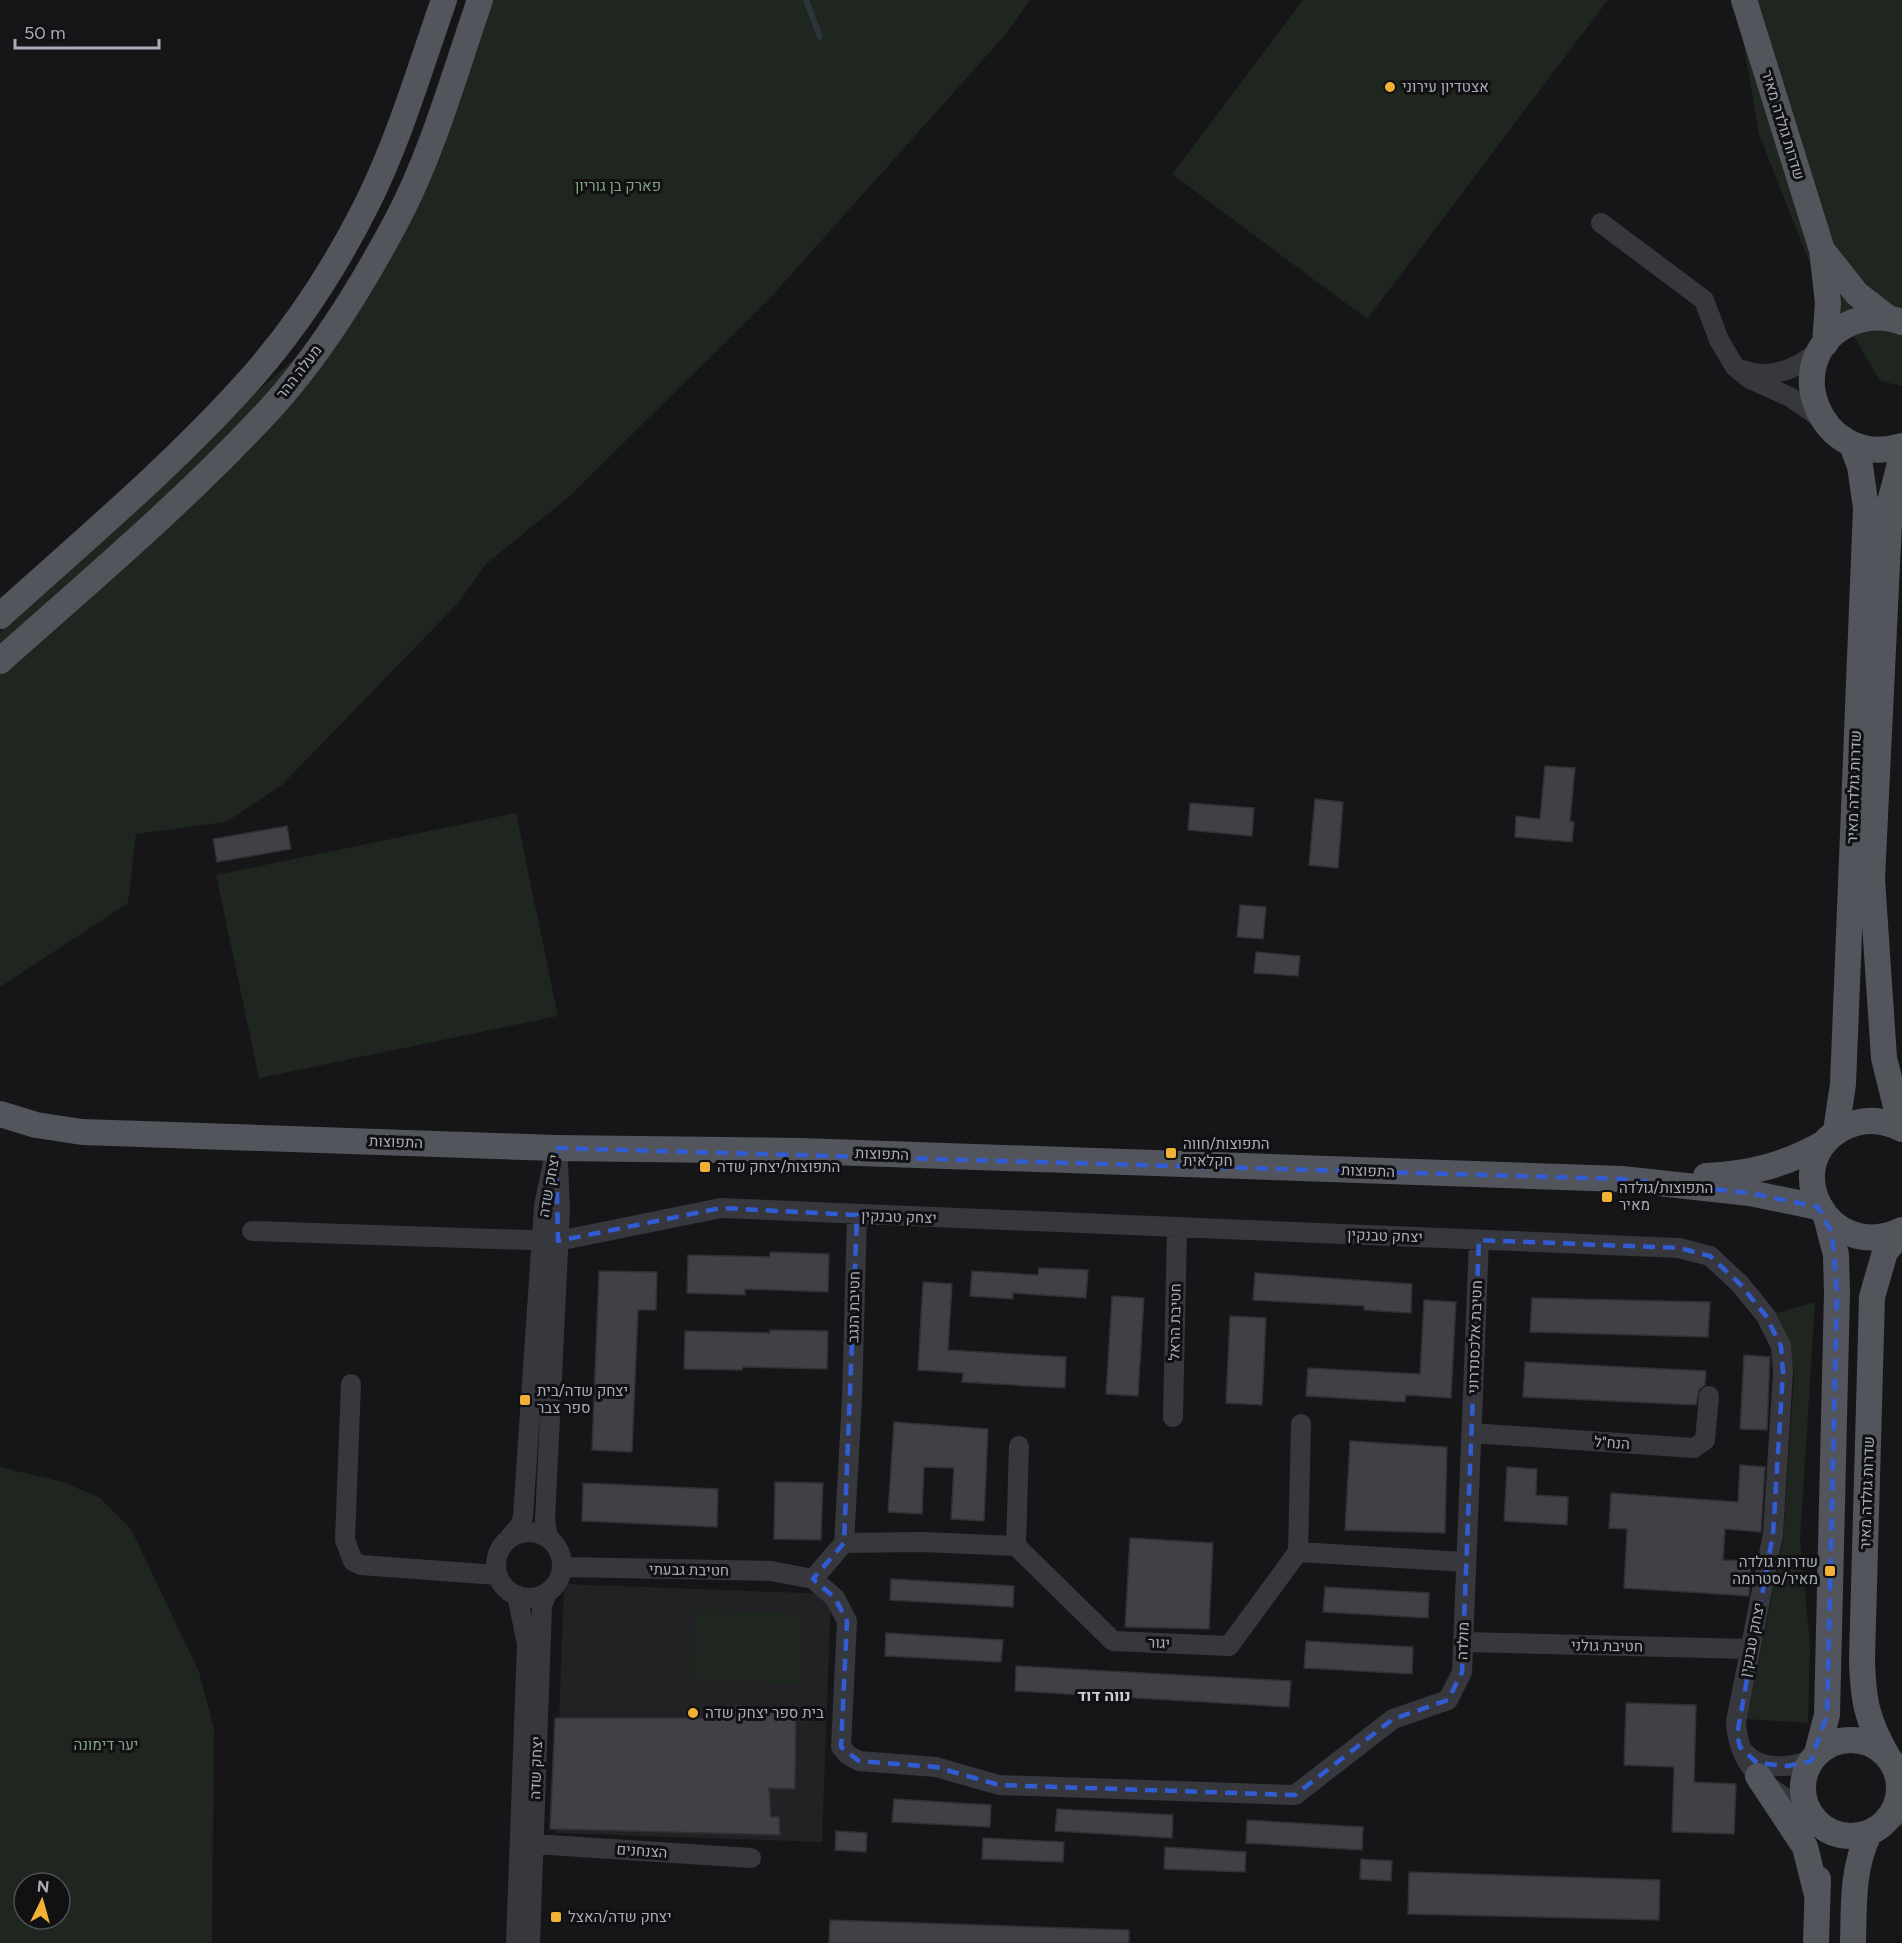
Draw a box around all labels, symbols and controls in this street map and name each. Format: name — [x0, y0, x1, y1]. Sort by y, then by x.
scale bar — [15, 12, 159, 50]
text: 50 m — [24, 22, 66, 44]
street label: שדרות גולדה מאיר — [1758, 68, 1808, 182]
place label: אצטדיון עירוני — [1402, 78, 1489, 96]
marker: אצטדיון עירוני — [1383, 80, 1397, 94]
park label: פארק בן גוריון — [575, 177, 661, 195]
street label: מעלה ההר — [272, 341, 326, 403]
street label: שדרות גולדה מאיר — [1843, 730, 1865, 844]
street label: התפוצות — [369, 1132, 423, 1152]
place label: התפוצות/חווה חקלאית — [1183, 1135, 1270, 1170]
street label: התפוצות — [855, 1144, 909, 1164]
marker: התפוצות/חווה חקלאית — [1164, 1146, 1178, 1160]
street label: יצחק שדה — [535, 1153, 563, 1219]
place label: התפוצות/יצחק שדה — [717, 1158, 840, 1176]
marker: התפוצות/יצחק שדה — [698, 1160, 712, 1174]
street label: התפוצות — [1341, 1161, 1395, 1181]
place label: התפוצות/גולדה מאיר — [1619, 1179, 1713, 1214]
marker: התפוצות/גולדה מאיר — [1600, 1190, 1614, 1204]
street label: יצחק טבנקין — [861, 1207, 937, 1227]
street label: יצחק טבנקין — [1347, 1226, 1423, 1246]
street label: חטיבת הנגב — [844, 1271, 864, 1343]
street label: חטיבת אלכסנדרוני — [1464, 1280, 1486, 1394]
street label: חטיבת הראל — [1165, 1283, 1185, 1361]
place label: יצחק שדה/בית ספר צבר — [537, 1382, 628, 1417]
marker: יצחק שדה/בית ספר צבר — [518, 1393, 532, 1407]
street label: הנח"ל — [1593, 1433, 1631, 1453]
street label: שדרות גולדה מאיר — [1856, 1436, 1878, 1550]
place label: שדרות גולדה מאיר/סטרומה — [1732, 1553, 1818, 1588]
street label: חטיבת גבעתי — [649, 1560, 729, 1580]
marker: שדרות גולדה מאיר/סטרומה — [1823, 1564, 1837, 1578]
street label: יצחק טבנקין — [1736, 1601, 1768, 1679]
street label: מולדה — [1453, 1622, 1473, 1660]
street label: יגור — [1148, 1634, 1170, 1652]
street label: חטיבת גולני — [1571, 1636, 1643, 1656]
district label: נווה דוד — [1077, 1686, 1131, 1705]
place label: בית ספר יצחק שדה — [705, 1704, 824, 1722]
marker: בית ספר יצחק שדה — [686, 1706, 700, 1720]
park label: יער דימונה — [74, 1736, 138, 1754]
street label: יצחק שדה — [526, 1736, 546, 1800]
street label: הצנחנים — [616, 1840, 668, 1862]
north arrow — [12, 1871, 72, 1931]
text: N — [36, 1877, 50, 1897]
place label: יצחק שדה/האצל — [568, 1908, 672, 1926]
marker: יצחק שדה/האצל — [549, 1910, 563, 1924]

